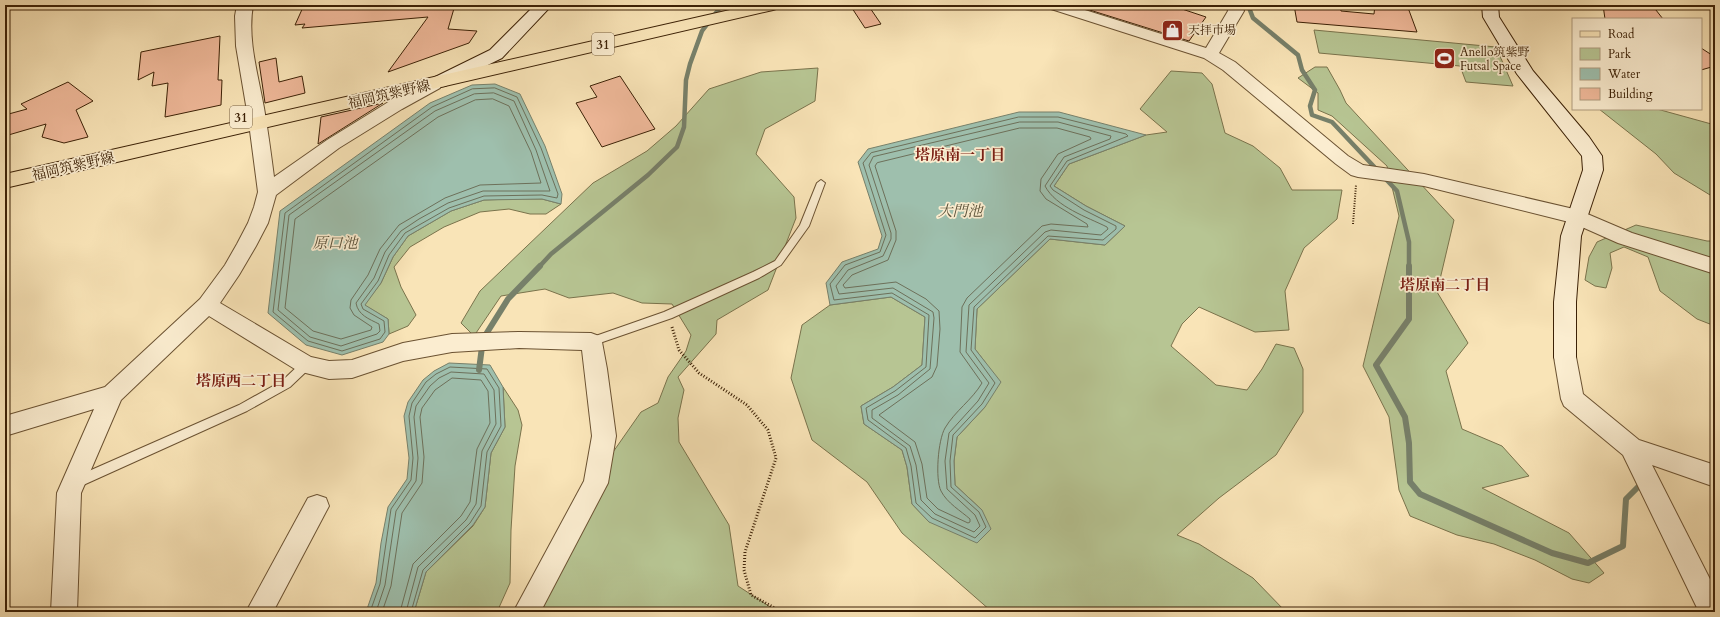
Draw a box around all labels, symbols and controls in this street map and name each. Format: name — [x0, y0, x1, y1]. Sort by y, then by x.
shop icon: 天拝市場 — [1159, 17, 1185, 43]
legend — [1572, 18, 1702, 110]
place label: 天拝市場 — [1188, 22, 1236, 38]
text: Road — [1608, 26, 1635, 42]
road number: 31 — [592, 33, 614, 55]
place label: Anello筑紫野 Futsal Space — [1460, 44, 1529, 74]
sports icon: Anello筑紫野 Futsal Space — [1432, 46, 1458, 72]
text: Park — [1608, 46, 1632, 62]
text: Water — [1607, 66, 1641, 82]
street label: 福岡筑紫野線 — [346, 76, 432, 113]
text: Building — [1608, 86, 1653, 102]
road number: 31 — [230, 106, 252, 128]
district label: 塔原南一丁目 — [915, 145, 1005, 165]
street label: 福岡筑紫野線 — [30, 148, 116, 185]
water label: 大門池 — [937, 201, 984, 221]
water label: 原口池 — [312, 233, 359, 253]
district label: 塔原南二丁目 — [1400, 275, 1490, 295]
district label: 塔原西二丁目 — [196, 371, 286, 391]

